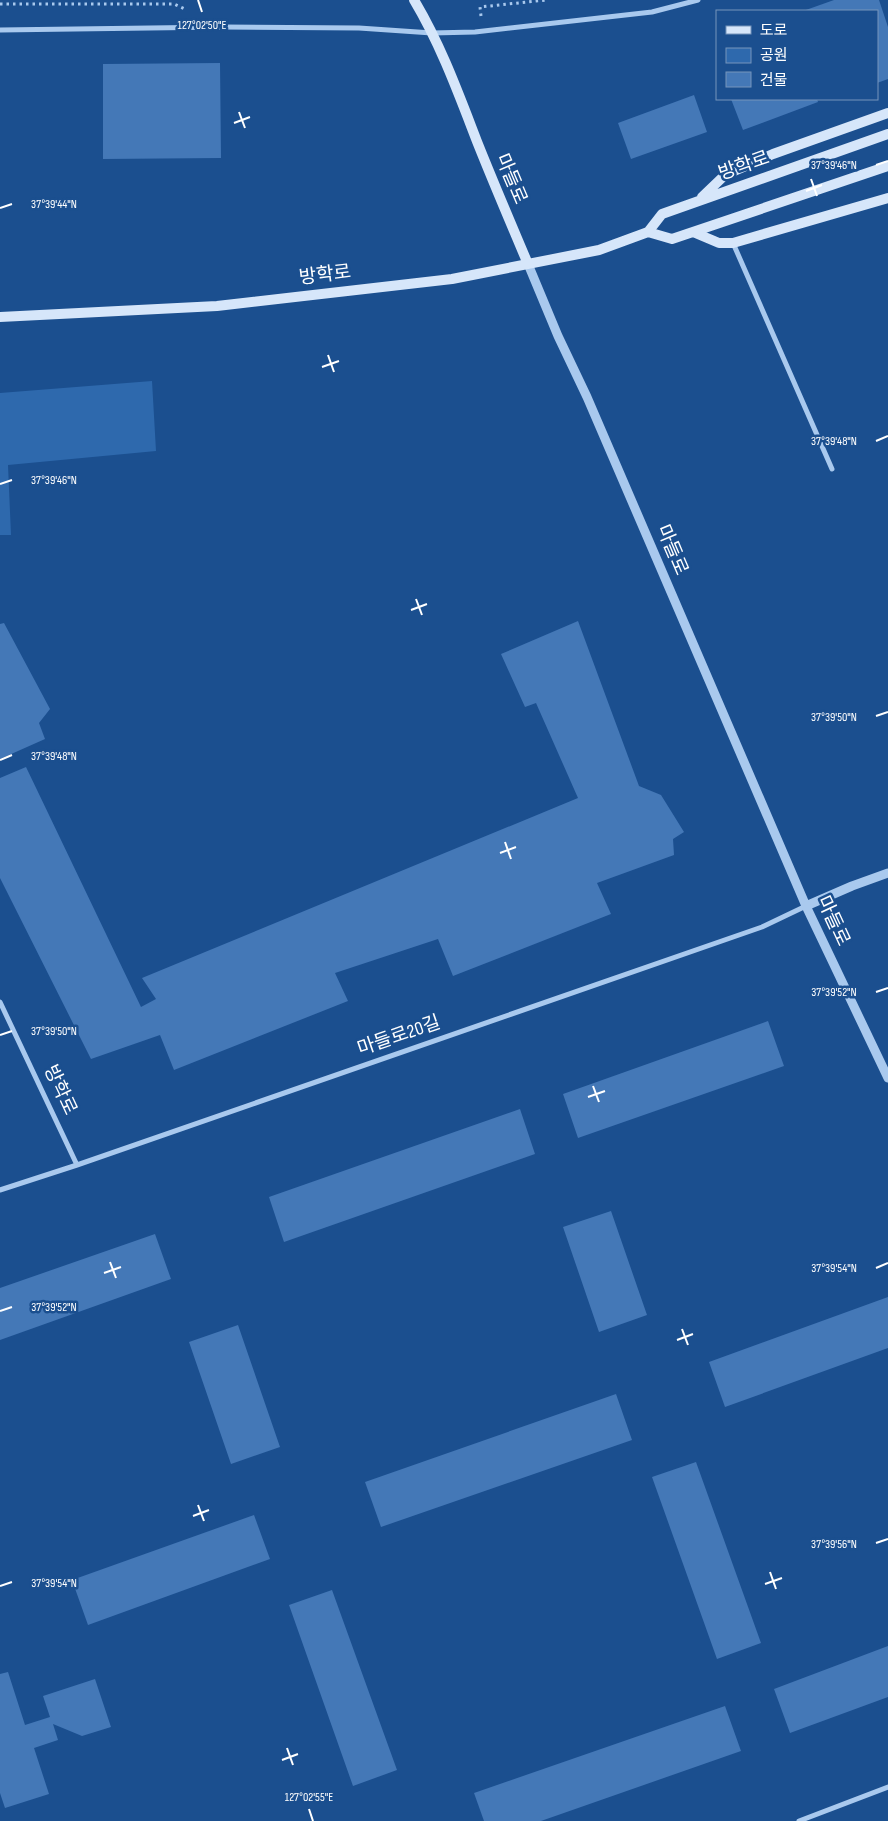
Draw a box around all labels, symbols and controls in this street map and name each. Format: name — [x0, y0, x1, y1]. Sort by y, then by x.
legend — [716, 10, 878, 100]
text: 127°02'50"E — [178, 18, 227, 33]
text: 도로 — [760, 21, 788, 40]
text: 공원 — [760, 46, 788, 65]
text: 건물 — [760, 71, 788, 90]
street label: 방학로 — [715, 147, 773, 185]
street label: 마들로 — [490, 150, 532, 208]
text: 37°39'46"N — [811, 158, 857, 173]
text: 37°39'44"N — [31, 197, 77, 212]
street label: 방학로 — [298, 260, 352, 290]
text: 37°39'48"N — [811, 434, 857, 449]
text: 37°39'46"N — [31, 473, 77, 488]
street label: 마들로 — [651, 521, 693, 579]
text: 37°39'50"N — [811, 710, 857, 725]
text: 37°39'48"N — [31, 749, 77, 764]
street label: 마들로 — [811, 892, 855, 950]
text: 37°39'52"N — [811, 985, 857, 1000]
street label: 마들로20길 — [354, 1011, 444, 1061]
text: 37°39'50"N — [31, 1024, 77, 1039]
street label: 방학로 — [38, 1061, 82, 1119]
text: 37°39'54"N — [811, 1261, 857, 1276]
text: 37°39'52"N — [31, 1300, 77, 1315]
text: 37°39'56"N — [811, 1537, 857, 1552]
text: 37°39'54"N — [31, 1576, 77, 1591]
text: 127°02'55"E — [285, 1790, 333, 1805]

